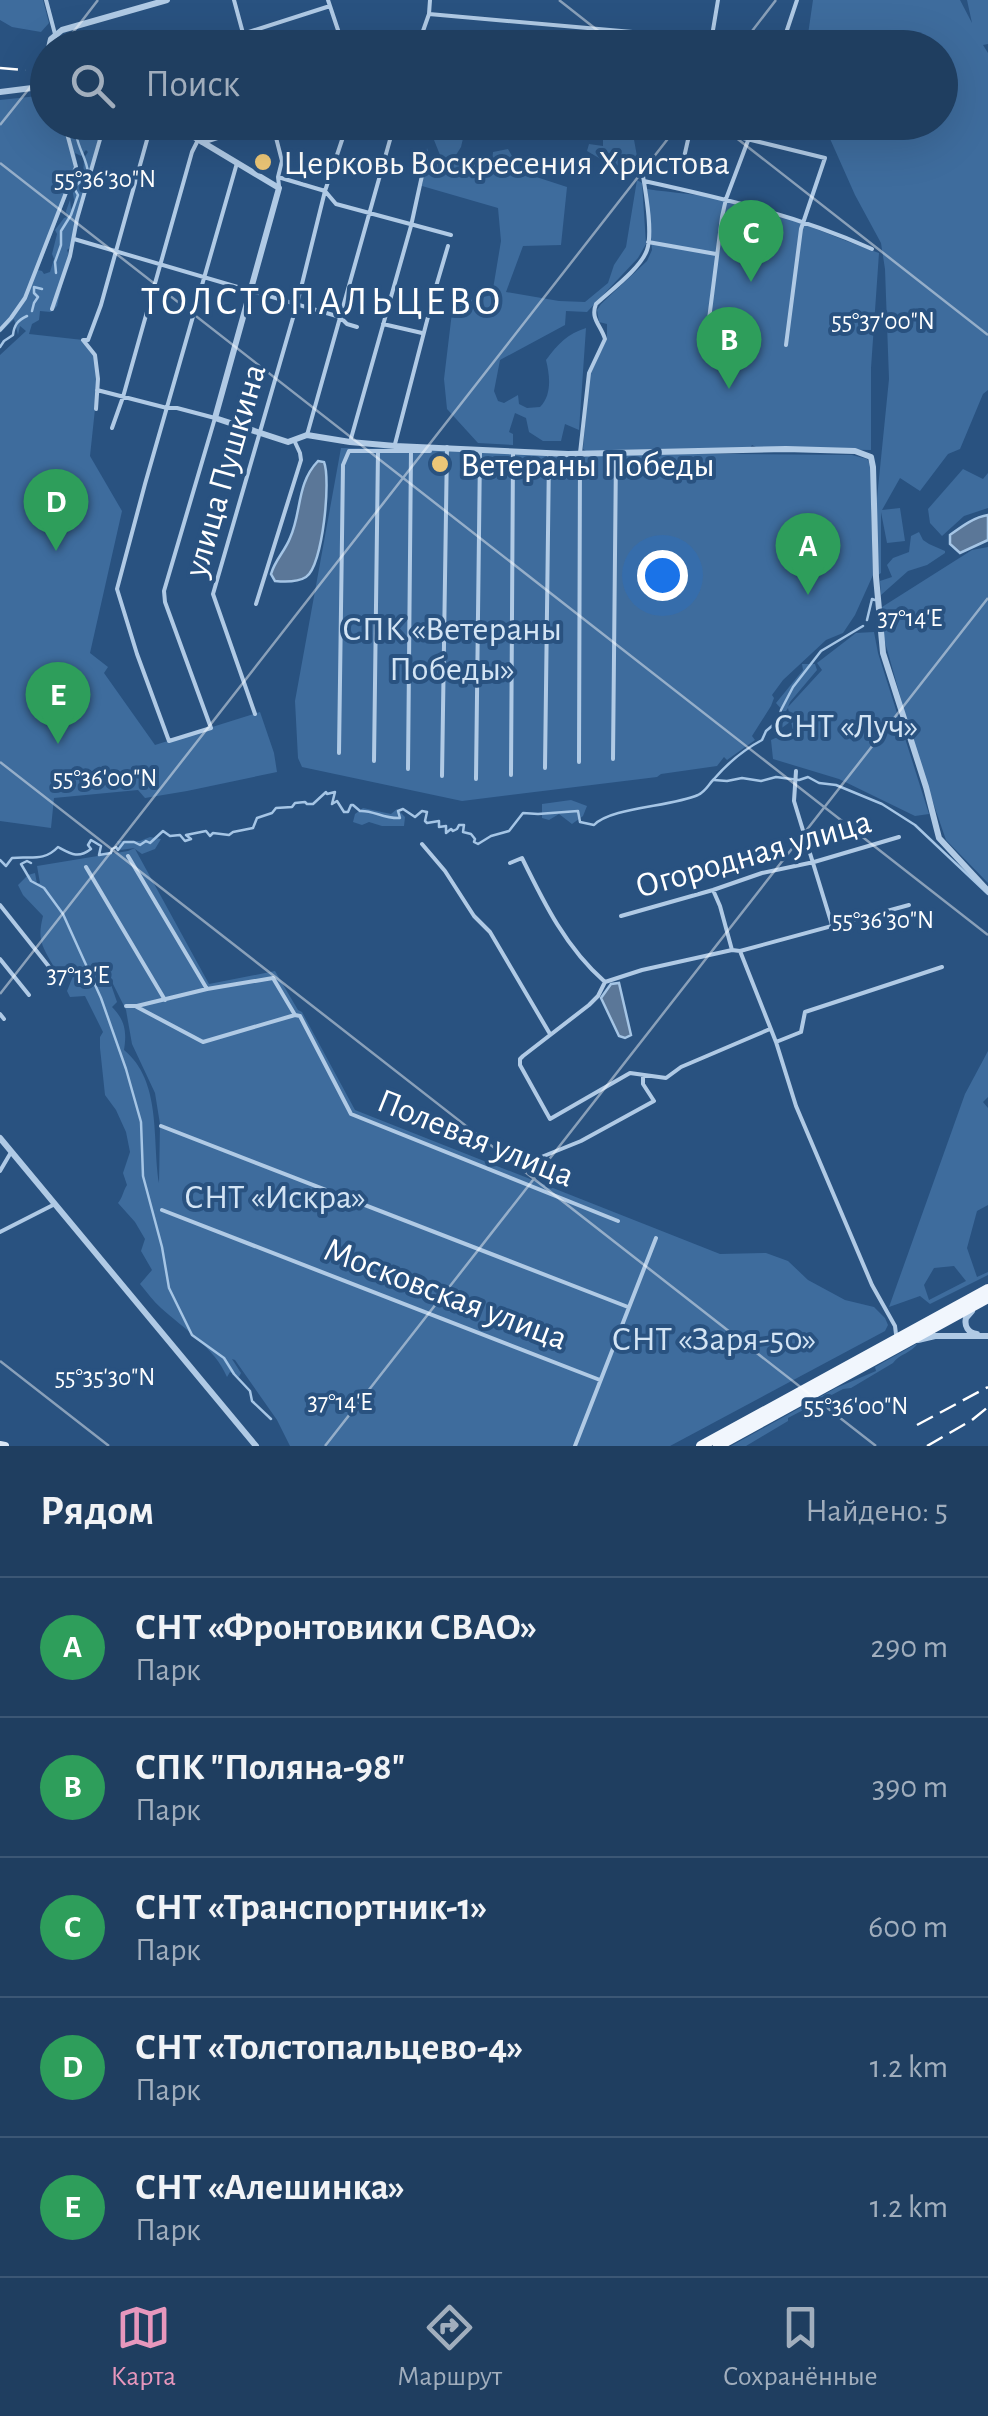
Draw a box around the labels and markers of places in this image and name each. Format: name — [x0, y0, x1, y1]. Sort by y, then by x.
place label: Церковь Воскресения Христова — [283, 146, 730, 181]
marker: Церковь Воскресения Христова — [252, 151, 274, 173]
pin: C — [718, 200, 784, 282]
pin: B — [696, 306, 762, 389]
place label: Ветераны Победы — [460, 448, 715, 483]
marker: Ветераны Победы — [429, 453, 451, 475]
pin: D — [23, 468, 88, 551]
pin: A — [776, 512, 840, 595]
pin: E — [26, 662, 90, 744]

